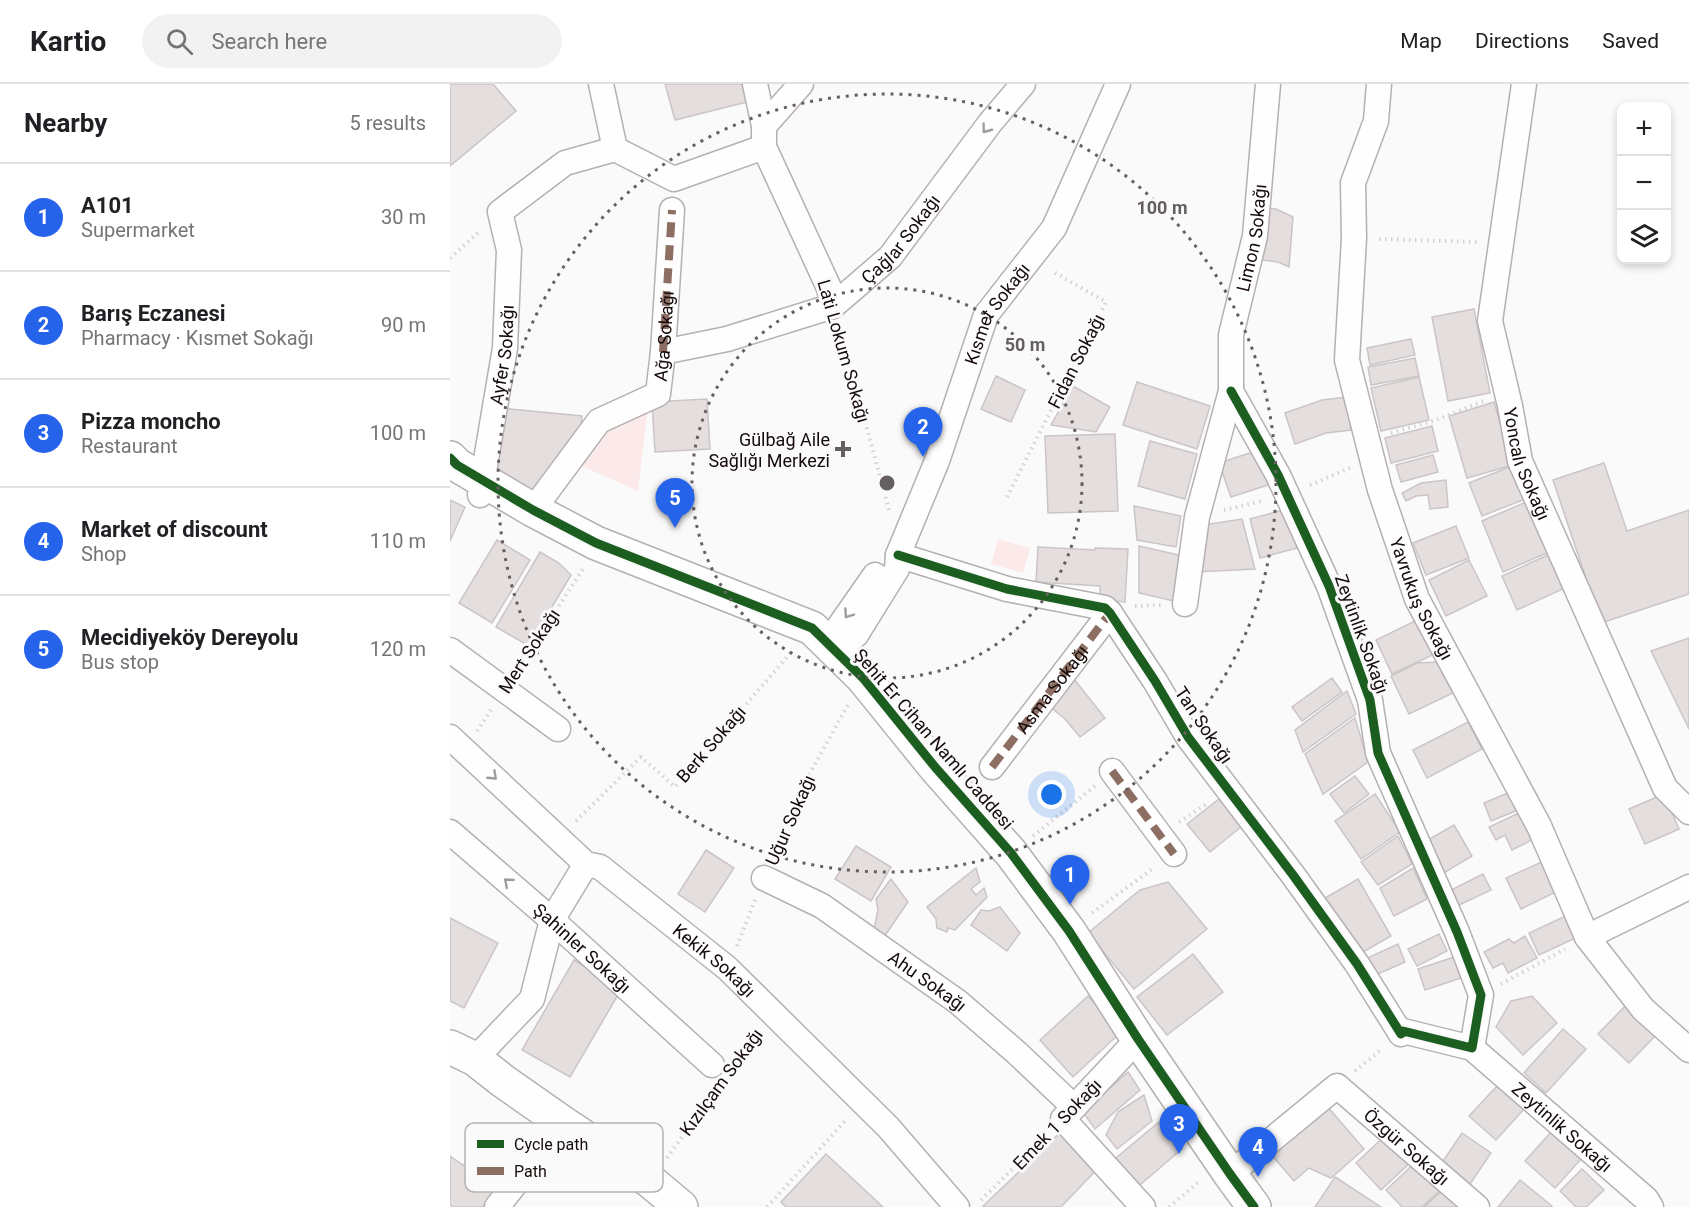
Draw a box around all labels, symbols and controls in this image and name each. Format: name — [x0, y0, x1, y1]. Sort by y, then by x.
search box — [142, 14, 562, 68]
text: Kartio — [30, 25, 106, 58]
icon: search — [163, 25, 196, 58]
text: Search here — [211, 29, 327, 54]
text: Map — [1400, 29, 1442, 53]
text: Directions — [1475, 29, 1569, 53]
text: Saved — [1602, 29, 1659, 53]
map controls — [1617, 102, 1671, 264]
button: + — [1617, 102, 1671, 156]
text: Nearby — [24, 108, 107, 138]
text: 5 results — [350, 111, 426, 135]
one-way arrow — [982, 123, 993, 134]
button: − — [1617, 156, 1671, 210]
street label: Limon Sokağı — [1231, 183, 1270, 294]
street label: Çağlar Sokağı — [857, 190, 944, 288]
text: A101 — [81, 193, 134, 218]
text: 100 m — [1136, 197, 1188, 218]
text: 1 — [38, 205, 49, 229]
text: 30 m — [381, 205, 426, 229]
button: layers — [1617, 210, 1671, 264]
text: Supermarket — [81, 218, 195, 242]
street label: Kısmet Sokağı — [960, 258, 1034, 367]
street label: Lati Lokum Sokağı — [814, 277, 874, 425]
street label: Ağa Sokağı — [649, 290, 677, 382]
text: Barış Eczanesi — [81, 301, 226, 326]
street label: Ayfer Sokağı — [485, 304, 517, 406]
street label: Fidan Sokağı — [1043, 310, 1109, 412]
text: 2 — [38, 313, 49, 337]
text: 90 m — [381, 313, 426, 337]
text: Pharmacy · Kısmet Sokağı — [81, 326, 314, 350]
text: 50 m — [1005, 334, 1045, 355]
street label: Yoncalı Sokağı — [1500, 406, 1555, 523]
pin: 2 — [904, 408, 942, 457]
text: Pizza moncho — [81, 409, 221, 434]
text: 3 — [38, 421, 49, 445]
text: 100 m — [370, 421, 426, 445]
place label: Gülbağ Aile Sağlığı Merkezi — [708, 429, 830, 471]
text: Restaurant — [81, 434, 178, 458]
marker: Gülbağ Aile Sağlığı Merkezi — [834, 440, 852, 458]
centre of rings — [877, 473, 897, 493]
pin: 5 — [656, 478, 694, 528]
text: Market of discount — [81, 517, 268, 542]
text: 4 — [38, 529, 49, 553]
text: 110 m — [370, 529, 426, 553]
street label: Yavrukuş Sokağı — [1386, 534, 1458, 663]
text: Shop — [81, 542, 127, 566]
street label: Zeytinlik Sokağı — [1331, 571, 1393, 697]
street label: Mert Sokağı — [494, 605, 564, 697]
one-way arrow — [844, 607, 855, 618]
text: Mecidiyeköy Dereyolu — [81, 625, 298, 650]
text: 5 — [38, 637, 49, 661]
text: 120 m — [370, 637, 426, 661]
street label: Asma Sokağı — [1011, 641, 1092, 737]
street label: Şehit Er Cihan Namlı Caddesi — [850, 644, 1018, 834]
text: Bus stop — [81, 650, 159, 674]
street label: Tan Sokağı — [1171, 682, 1237, 768]
street label: Berk Sokağı — [672, 701, 750, 787]
one-way arrow — [487, 769, 497, 780]
street label: Uğur Sokağı — [761, 772, 819, 868]
your location — [1037, 780, 1066, 809]
pin: 1 — [1050, 856, 1090, 905]
one-way arrow — [504, 878, 515, 889]
street label: Şahinler Sokağı — [530, 899, 635, 997]
street label: Kekik Sokağı — [669, 919, 760, 1001]
street label: Ahu Sokağı — [885, 946, 971, 1015]
street label: Kızılçam Sokağı — [675, 1024, 767, 1140]
street label: Emek 1 Sokağı — [1008, 1074, 1106, 1174]
street label: Zeytinlik Sokağı — [1508, 1078, 1617, 1176]
pin: 3 — [1160, 1104, 1198, 1154]
street label: Özgür Sokağı — [1360, 1104, 1454, 1189]
legend — [465, 1123, 663, 1192]
pin: 4 — [1238, 1128, 1278, 1177]
text: Cycle path — [514, 1135, 588, 1154]
text: Path — [514, 1162, 547, 1181]

